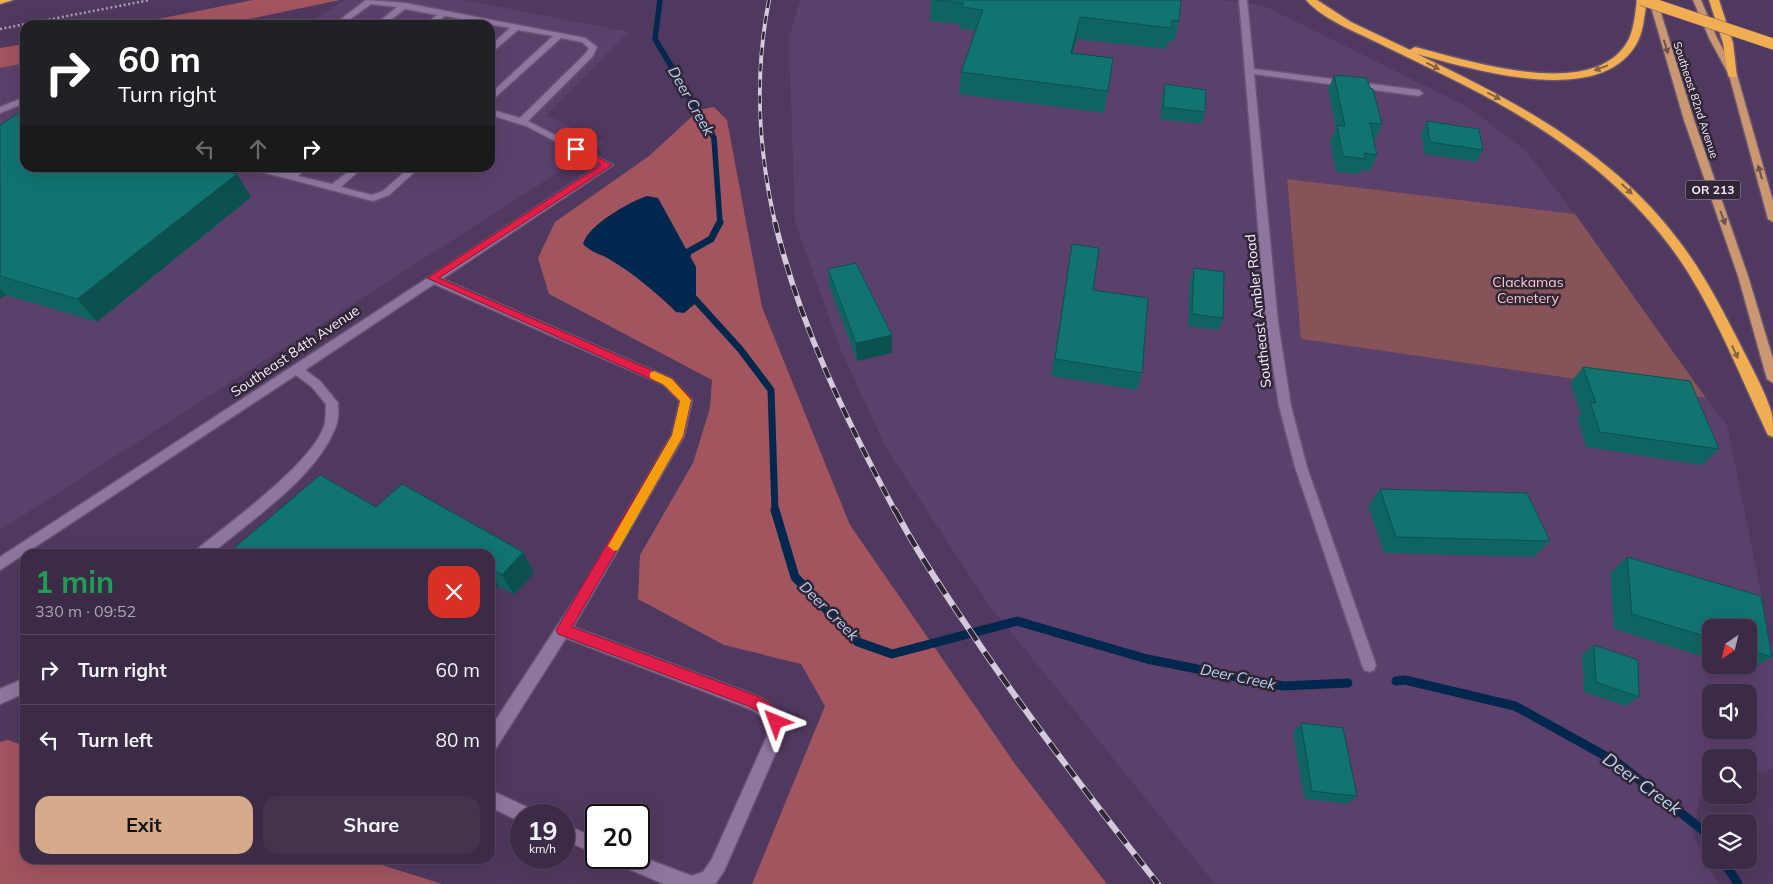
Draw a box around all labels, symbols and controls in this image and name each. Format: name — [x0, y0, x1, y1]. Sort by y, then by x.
text: 60 m — [118, 37, 201, 81]
icon: right — [35, 40, 100, 105]
one-way arrow — [1663, 40, 1671, 55]
street label: Southeast 82nd Avenue — [1671, 40, 1721, 160]
one-way arrow — [1426, 62, 1440, 70]
water label: Deer Creek — [664, 63, 719, 140]
one-way arrow — [1593, 65, 1608, 72]
text: Turn right — [118, 80, 216, 108]
one-way arrow — [1487, 92, 1501, 101]
pin — [555, 128, 597, 170]
icon: left — [191, 135, 219, 163]
icon: ahead — [244, 135, 272, 163]
icon: right — [297, 135, 325, 163]
icon: arrive — [562, 135, 590, 163]
one-way arrow — [1755, 164, 1763, 179]
road number: OR 213 — [1686, 180, 1740, 200]
one-way arrow — [1621, 183, 1633, 195]
one-way arrow — [1719, 211, 1727, 226]
street label: Southeast Ambler Road — [1241, 233, 1275, 389]
park label: Clackamas Cemetery — [1492, 273, 1564, 307]
street label: Southeast 84th Avenue — [227, 301, 363, 401]
one-way arrow — [1732, 345, 1740, 359]
text: 1 min — [35, 563, 114, 601]
button: close — [428, 566, 480, 618]
water label: Deer Creek — [796, 577, 864, 645]
text: 330 m · 09:52 — [35, 601, 136, 621]
north arrow — [1702, 619, 1758, 674]
map controls — [1702, 619, 1757, 869]
icon: right — [35, 656, 63, 684]
text: Turn right — [78, 658, 167, 682]
text: 60 m — [436, 658, 480, 682]
water label: Deer Creek — [1199, 659, 1279, 694]
button: sound — [1702, 684, 1757, 739]
position arrow — [749, 695, 801, 747]
icon: left — [35, 726, 63, 754]
text: Turn left — [78, 728, 153, 752]
text: 80 m — [436, 728, 480, 752]
water label: Deer Creek — [1598, 747, 1687, 820]
button: search — [1702, 749, 1757, 804]
button: Exit — [35, 796, 253, 854]
button: Share — [263, 796, 480, 854]
speed limit sign: 20 — [585, 804, 650, 869]
button: layers — [1702, 814, 1757, 869]
text: 19 — [527, 815, 558, 846]
text: km/h — [529, 841, 556, 856]

